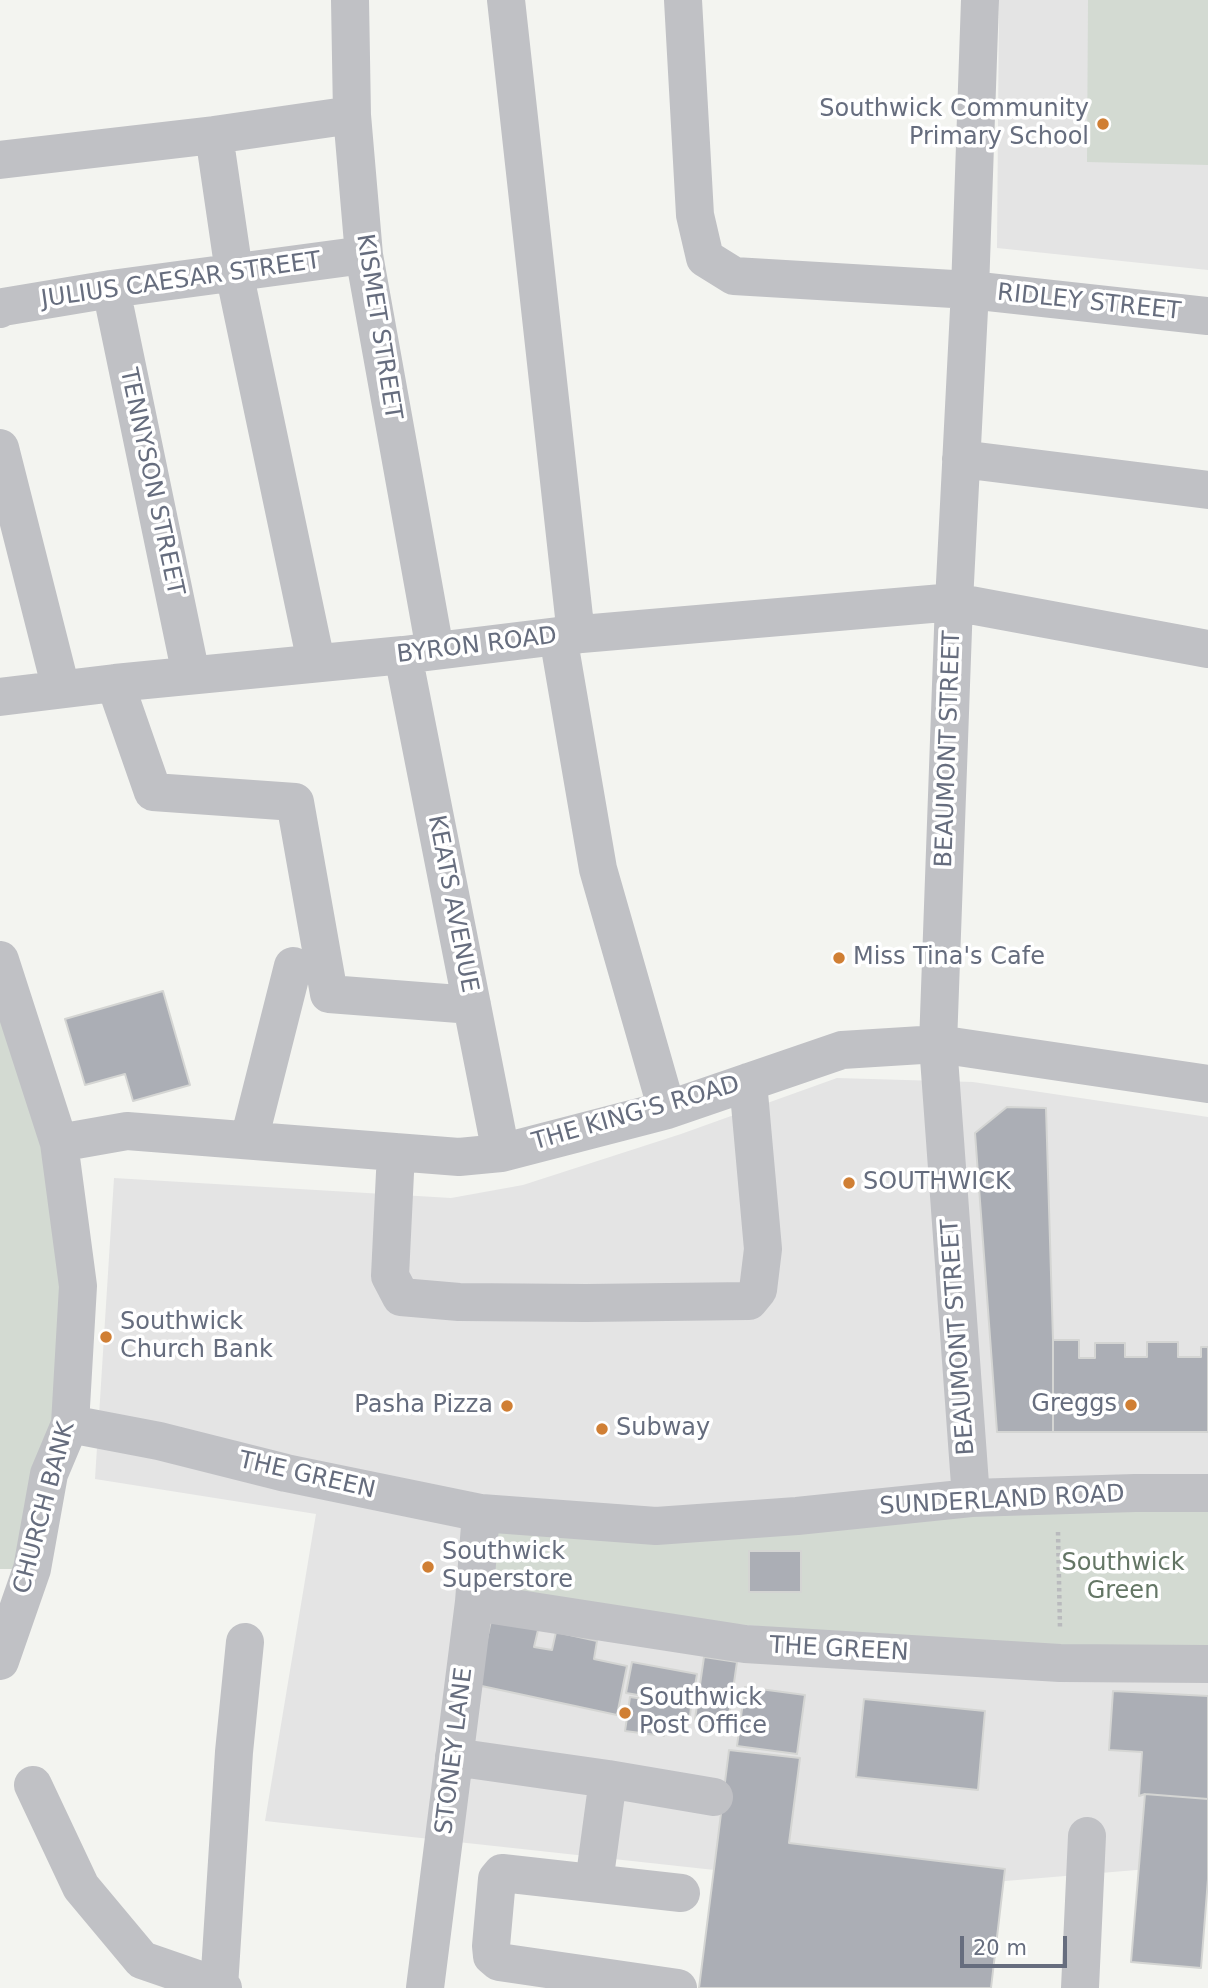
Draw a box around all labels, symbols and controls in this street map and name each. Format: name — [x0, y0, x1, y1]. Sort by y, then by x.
place label: Southwick Community Primary School — [819, 96, 1089, 152]
marker: Southwick Community Primary School — [1095, 116, 1111, 132]
street label: KISMET STREET — [349, 232, 407, 422]
street label: JULIUS CAESAR STREET — [39, 247, 323, 315]
street label: RIDLEY STREET — [996, 279, 1182, 327]
street label: TENNYSON STREET — [113, 366, 189, 598]
street label: BYRON ROAD — [395, 622, 559, 670]
street label: BEAUMONT STREET — [930, 630, 968, 868]
street label: KEATS AVENUE — [421, 813, 483, 995]
place label: Miss Tina's Cafe — [853, 944, 1045, 972]
marker: Miss Tina's Cafe — [831, 950, 847, 966]
street label: THE KING'S ROAD — [529, 1071, 743, 1157]
place label: SOUTHWICK — [863, 1169, 1011, 1197]
marker: SOUTHWICK — [841, 1175, 857, 1191]
street label: BEAUMONT STREET — [936, 1218, 982, 1456]
place label: Southwick Church Bank — [120, 1309, 273, 1365]
marker: Southwick Church Bank — [98, 1329, 114, 1345]
place label: Greggs — [1031, 1391, 1117, 1419]
place label: Pasha Pizza — [354, 1392, 493, 1420]
marker: Greggs — [1123, 1397, 1139, 1413]
marker: Pasha Pizza — [499, 1398, 515, 1414]
place label: Subway — [616, 1415, 710, 1443]
street label: CHURCH BANK — [8, 1419, 82, 1597]
marker: Subway — [594, 1421, 610, 1437]
street label: THE GREEN — [236, 1446, 378, 1506]
street label: SUNDERLAND ROAD — [879, 1480, 1125, 1522]
place label: Southwick Superstore — [442, 1539, 573, 1595]
park label: Southwick Green — [1061, 1550, 1185, 1606]
marker: Southwick Superstore — [420, 1559, 436, 1575]
street label: THE GREEN — [769, 1632, 909, 1668]
street label: STONEY LANE — [430, 1666, 480, 1836]
place label: Southwick Post Office — [639, 1685, 767, 1741]
marker: Southwick Post Office — [617, 1705, 633, 1721]
scale bar — [963, 1922, 1070, 1966]
text: 20 m — [973, 1936, 1027, 1960]

